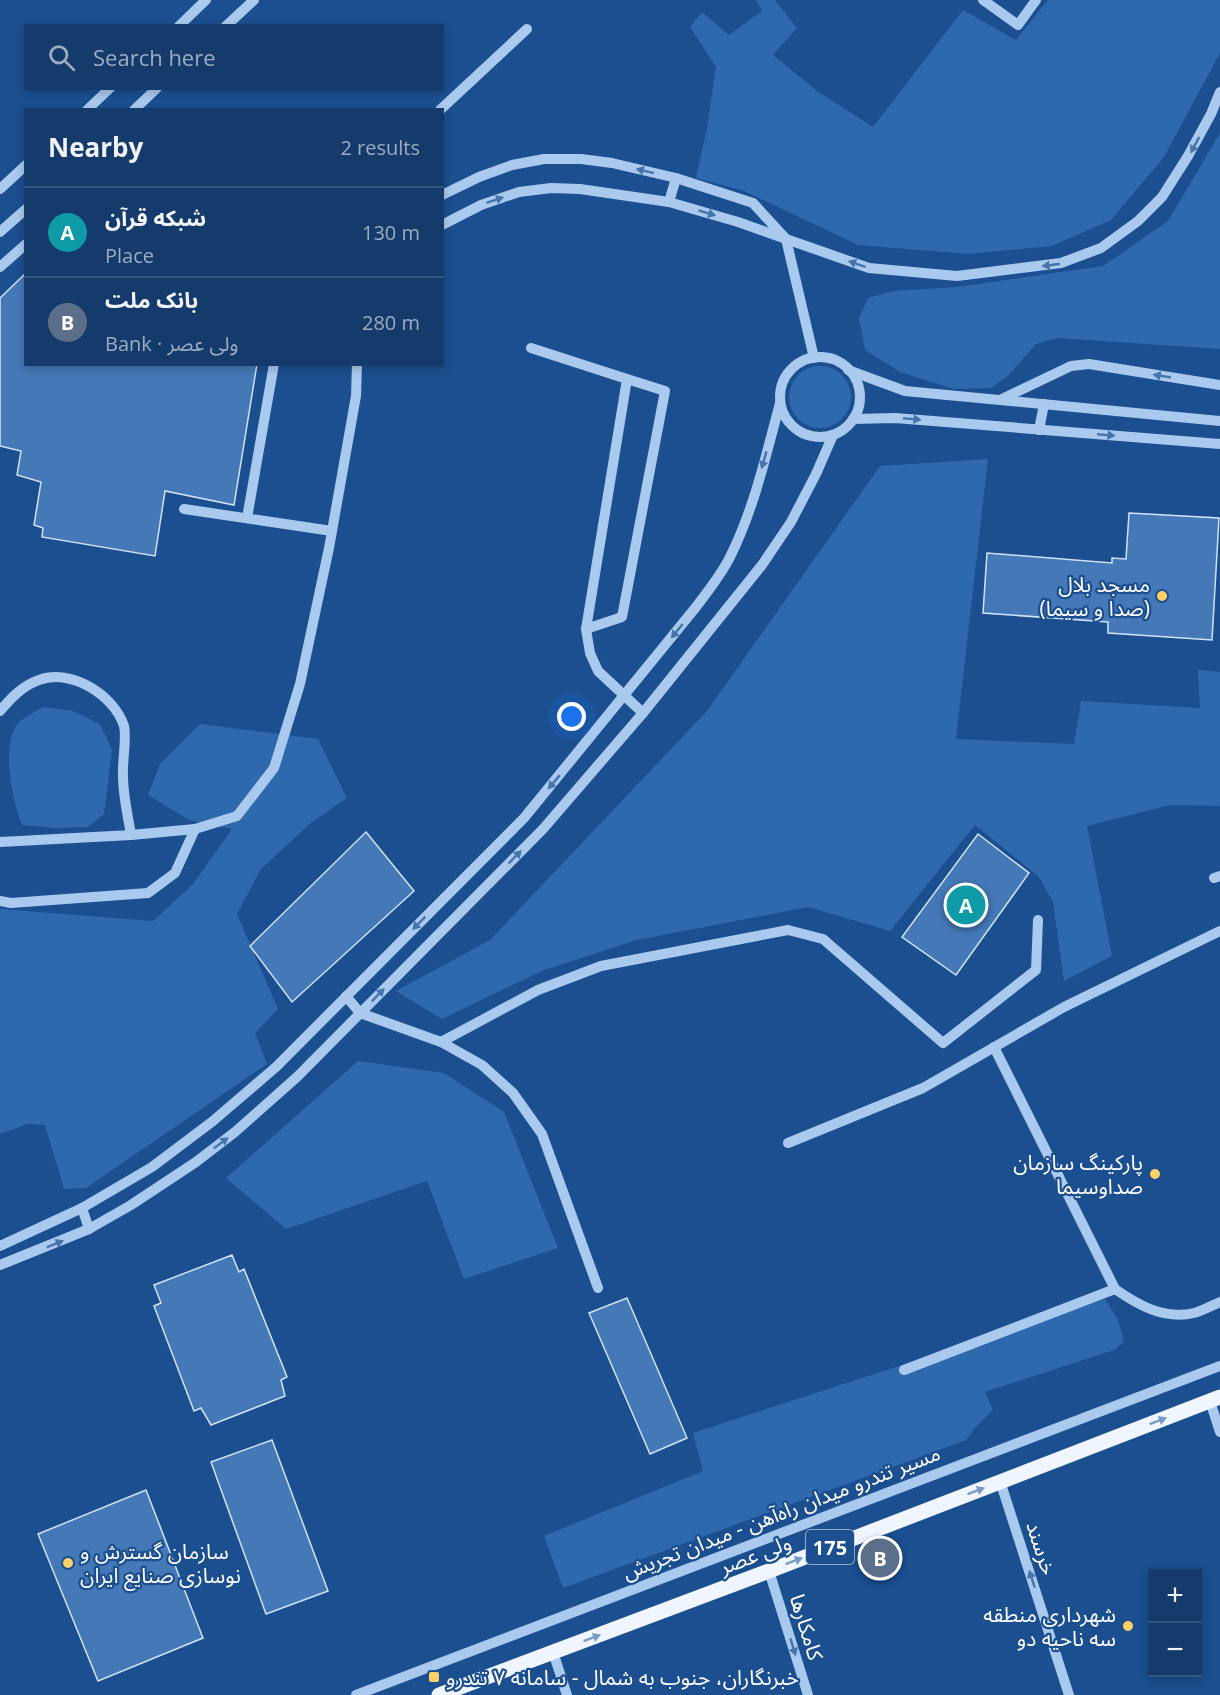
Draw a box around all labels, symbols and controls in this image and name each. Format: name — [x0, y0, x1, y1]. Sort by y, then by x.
search box — [24, 24, 444, 90]
icon: search — [45, 41, 78, 74]
text: Search here — [93, 42, 216, 72]
text: Nearby — [48, 129, 143, 165]
text: 2 results — [340, 134, 420, 161]
one-way arrow — [1190, 136, 1200, 153]
one-way arrow — [636, 165, 654, 175]
one-way arrow — [487, 195, 505, 204]
text: شبکه قرآن — [105, 202, 206, 232]
one-way arrow — [699, 209, 717, 218]
text: A — [61, 219, 74, 246]
text: 130 m — [362, 219, 420, 246]
text: Place — [105, 242, 154, 269]
one-way arrow — [848, 258, 866, 268]
one-way arrow — [1041, 260, 1060, 269]
text: بانک ملت — [105, 284, 198, 314]
text: B — [61, 309, 74, 336]
text: 280 m — [362, 309, 420, 336]
text: Bank · ولی عصر — [105, 330, 238, 357]
one-way arrow — [1153, 371, 1172, 380]
one-way arrow — [902, 415, 921, 424]
one-way arrow — [1097, 430, 1116, 440]
one-way arrow — [759, 450, 769, 469]
place label: مسجد بلال (صدا و سیما) — [1040, 570, 1150, 622]
marker: مسجد بلال (صدا و سیما) — [1155, 589, 1169, 603]
one-way arrow — [670, 623, 683, 639]
your location — [557, 702, 586, 731]
one-way arrow — [547, 774, 560, 790]
one-way arrow — [508, 849, 522, 864]
pin: A — [946, 882, 986, 928]
one-way arrow — [412, 916, 426, 931]
one-way arrow — [370, 989, 384, 1003]
one-way arrow — [213, 1138, 228, 1150]
place label: پارکینگ سازمان صداوسیما — [1013, 1148, 1143, 1200]
marker: پارکینگ سازمان صداوسیما — [1148, 1167, 1162, 1181]
one-way arrow — [46, 1239, 64, 1249]
one-way arrow — [1149, 1416, 1167, 1425]
street label: مسیر تندرو میدان راه‌آهن - میدان تجریش — [618, 1438, 944, 1586]
one-way arrow — [967, 1486, 985, 1496]
street label: خرسند — [1020, 1518, 1064, 1578]
street label: ولی عصر — [714, 1528, 795, 1581]
road number: 175 — [806, 1530, 854, 1564]
pin: B — [860, 1536, 900, 1580]
place label: سازمان گسترش و نوسازی صنایع ایران — [80, 1537, 241, 1591]
marker: سازمان گسترش و نوسازی صنایع ایران — [61, 1556, 75, 1570]
one-way arrow — [785, 1556, 803, 1566]
map controls — [1148, 1569, 1202, 1677]
button: + — [1148, 1569, 1202, 1623]
one-way arrow — [1026, 1570, 1036, 1588]
street label: کامکارها — [784, 1591, 830, 1664]
place label: شهرداری منطقه سه ناحیه دو — [983, 1600, 1116, 1652]
marker: شهرداری منطقه سه ناحیه دو — [1121, 1619, 1135, 1633]
button: − — [1148, 1623, 1202, 1677]
one-way arrow — [583, 1632, 601, 1642]
one-way arrow — [789, 1638, 798, 1656]
place label: خبرنگاران، جنوب به شمال - سامانه ۷ تندرو — [446, 1663, 799, 1691]
marker: خبرنگاران، جنوب به شمال - سامانه ۷ تندرو — [427, 1670, 441, 1684]

